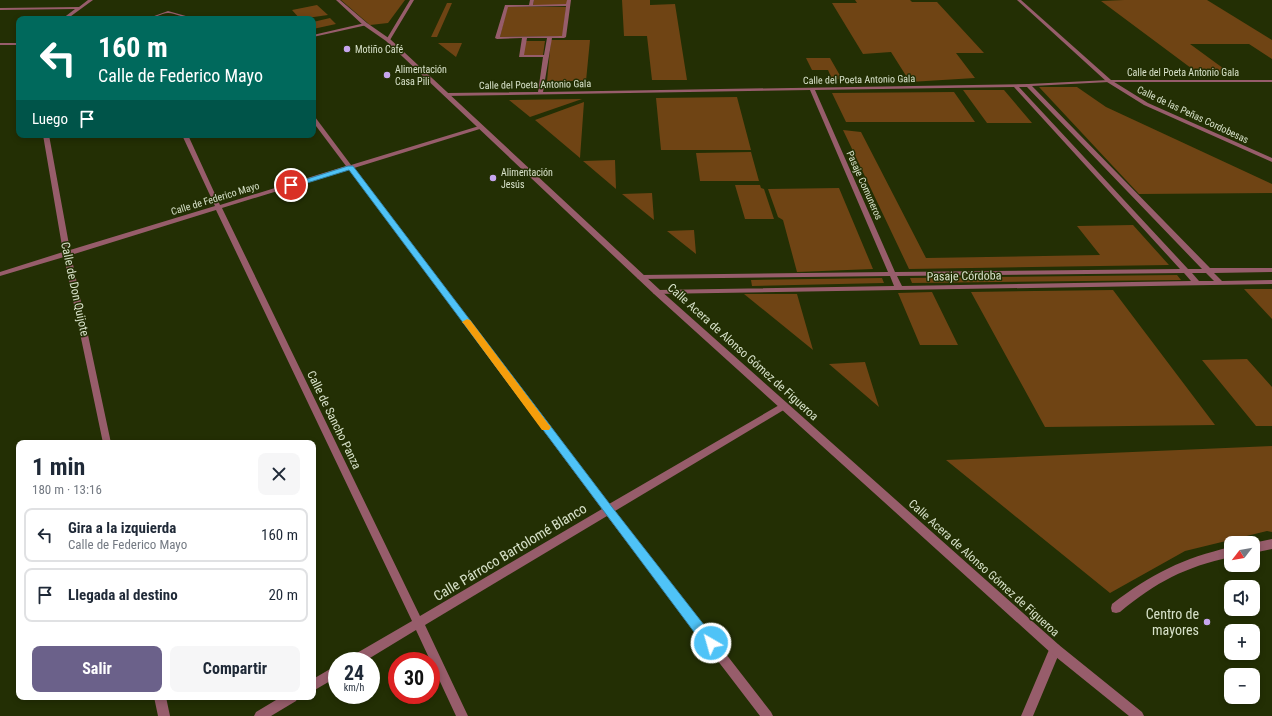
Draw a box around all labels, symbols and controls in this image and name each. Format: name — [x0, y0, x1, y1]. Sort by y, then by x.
text: 160 m — [98, 31, 168, 64]
icon: left — [32, 32, 84, 84]
marker: Motiño Café — [342, 44, 352, 54]
place label: Motiño Café — [355, 44, 403, 55]
place label: Alimentación Casa Pili — [395, 64, 447, 87]
text: Calle de Federico Mayo — [98, 65, 263, 86]
street label: Calle del Poeta Antonio Gala — [1127, 67, 1239, 78]
marker: Alimentación Casa Pili — [382, 70, 392, 80]
street label: Calle del Poeta Antonio Gala — [803, 73, 915, 86]
street label: Calle del Poeta Antonio Gala — [479, 78, 591, 91]
street label: Calle de las Peñas Cordobesas — [1135, 84, 1251, 145]
icon: arrive — [76, 108, 98, 130]
text: Luego — [32, 110, 68, 128]
street label: Pasaje Comuneros — [844, 149, 885, 222]
place label: Alimentación Jesús — [501, 167, 553, 190]
pin — [274, 168, 308, 202]
marker: Alimentación Jesús — [488, 173, 498, 183]
icon: arrive — [280, 174, 302, 196]
street label: Calle de Federico Mayo — [170, 180, 261, 217]
street label: Calle de Don Quijote — [58, 241, 92, 338]
street label: Pasaje Córdoba — [927, 268, 1002, 284]
street label: Calle Acera de Alonso Gómez de Figueroa — [665, 281, 821, 424]
street label: Calle de Sancho Panza — [304, 368, 364, 472]
text: 1 min — [32, 453, 85, 481]
button: close — [258, 453, 300, 495]
text: 180 m · 13:16 — [32, 482, 102, 497]
street label: Calle Acera de Alonso Gómez de Figueroa — [906, 497, 1062, 640]
street label: Calle Párroco Bartolomé Blanco — [431, 500, 589, 604]
text: Gira a la izquierda — [68, 519, 176, 537]
icon: left — [34, 524, 56, 546]
text: 160 m — [261, 526, 298, 544]
north arrow — [1224, 536, 1260, 572]
map controls — [1224, 536, 1260, 704]
text: Calle de Federico Mayo — [68, 537, 187, 552]
button: sound — [1224, 580, 1260, 616]
icon: arrive — [34, 584, 56, 606]
text: Llegada al destino — [68, 586, 178, 604]
text: 20 m — [268, 586, 298, 604]
place label: Centro de mayores — [1146, 606, 1199, 638]
marker: Centro de mayores — [1202, 617, 1212, 627]
position arrow — [690, 622, 732, 664]
button: + — [1224, 624, 1260, 660]
button: Salir — [32, 646, 162, 692]
button: Compartir — [170, 646, 300, 692]
speed limit sign: 30 — [388, 652, 440, 704]
text: 24 — [344, 661, 364, 685]
button: − — [1224, 668, 1260, 704]
text: km/h — [344, 682, 364, 693]

